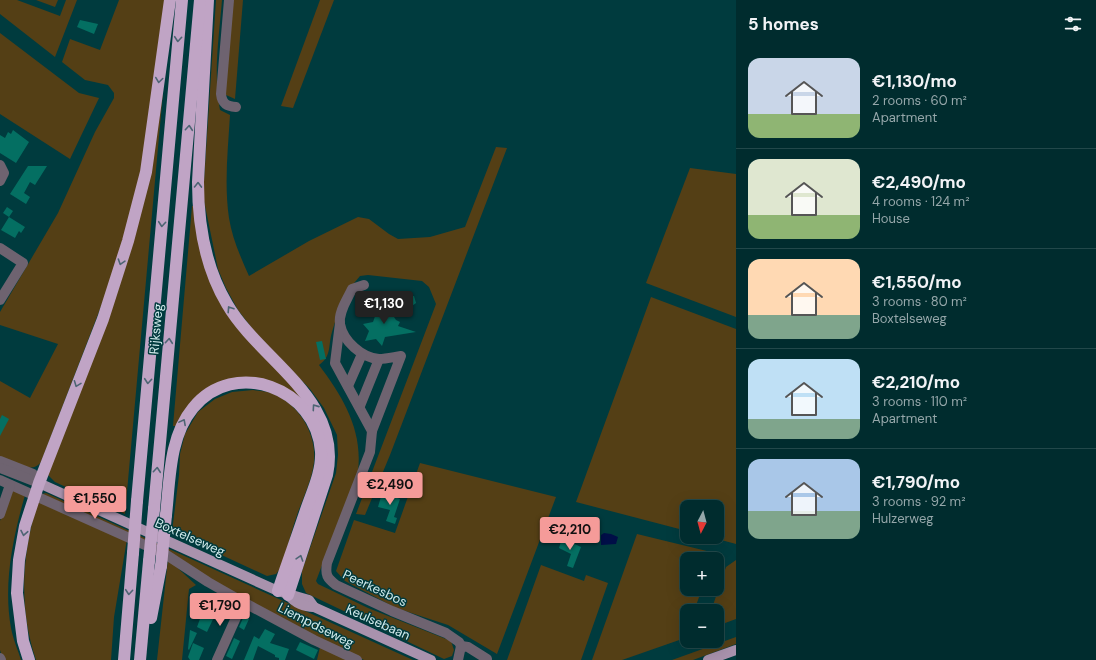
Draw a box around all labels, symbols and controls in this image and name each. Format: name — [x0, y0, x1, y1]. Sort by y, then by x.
text: 5 homes — [748, 13, 819, 35]
icon: filters — [1062, 13, 1084, 35]
one-way arrow — [174, 36, 183, 42]
text: €1,130/mo — [872, 70, 957, 92]
icon: home — [780, 74, 828, 122]
one-way arrow — [155, 77, 164, 83]
text: 2 rooms · 60 m² — [872, 92, 967, 109]
text: Apartment — [872, 109, 937, 126]
one-way arrow — [184, 125, 193, 131]
text: €2,490/mo — [872, 171, 966, 193]
icon: home — [780, 175, 828, 223]
one-way arrow — [194, 182, 202, 188]
text: 4 rooms · 124 m² — [872, 193, 969, 210]
text: House — [872, 210, 910, 227]
one-way arrow — [158, 221, 167, 227]
one-way arrow — [118, 258, 126, 265]
text: €1,550/mo — [872, 271, 962, 293]
icon: home — [780, 275, 828, 323]
pin: €1,130 — [351, 291, 417, 325]
text: 3 rooms · 80 m² — [872, 293, 967, 310]
text: €1,130 — [364, 295, 404, 312]
street label: Rijksweg — [145, 303, 167, 355]
one-way arrow — [227, 306, 235, 313]
text: Boxtelseweg — [872, 310, 947, 327]
one-way arrow — [165, 338, 174, 344]
text: €2,210/mo — [872, 371, 960, 393]
icon: home — [780, 375, 828, 423]
one-way arrow — [143, 378, 152, 385]
one-way arrow — [74, 381, 82, 388]
text: 3 rooms · 110 m² — [872, 393, 967, 410]
one-way arrow — [313, 405, 320, 412]
text: Apartment — [872, 410, 937, 427]
one-way arrow — [179, 419, 186, 426]
one-way arrow — [153, 467, 162, 473]
text: €1,790/mo — [872, 471, 960, 493]
pin: €2,490 — [357, 472, 423, 506]
icon: home — [780, 475, 828, 523]
text: €2,490 — [367, 476, 413, 493]
pin: €1,550 — [62, 486, 128, 520]
text: €1,550 — [73, 490, 117, 507]
text: 3 rooms · 92 m² — [872, 493, 965, 510]
north arrow — [680, 500, 724, 544]
map controls — [680, 500, 724, 648]
text: Hulzerweg — [872, 510, 934, 527]
street label: Boxtelseweg — [152, 514, 228, 560]
pin: €2,210 — [537, 517, 603, 551]
text: €2,210 — [549, 521, 591, 538]
one-way arrow — [20, 530, 29, 536]
button: + — [680, 552, 724, 596]
one-way arrow — [295, 554, 304, 561]
street label: Peerkesbos — [340, 566, 410, 610]
one-way arrow — [125, 589, 134, 595]
pin: €1,790 — [187, 593, 253, 627]
text: €1,790 — [199, 597, 241, 614]
street label: Liempdseweg — [275, 599, 357, 651]
street label: Keulsebaan — [343, 600, 413, 644]
button: − — [680, 604, 724, 648]

